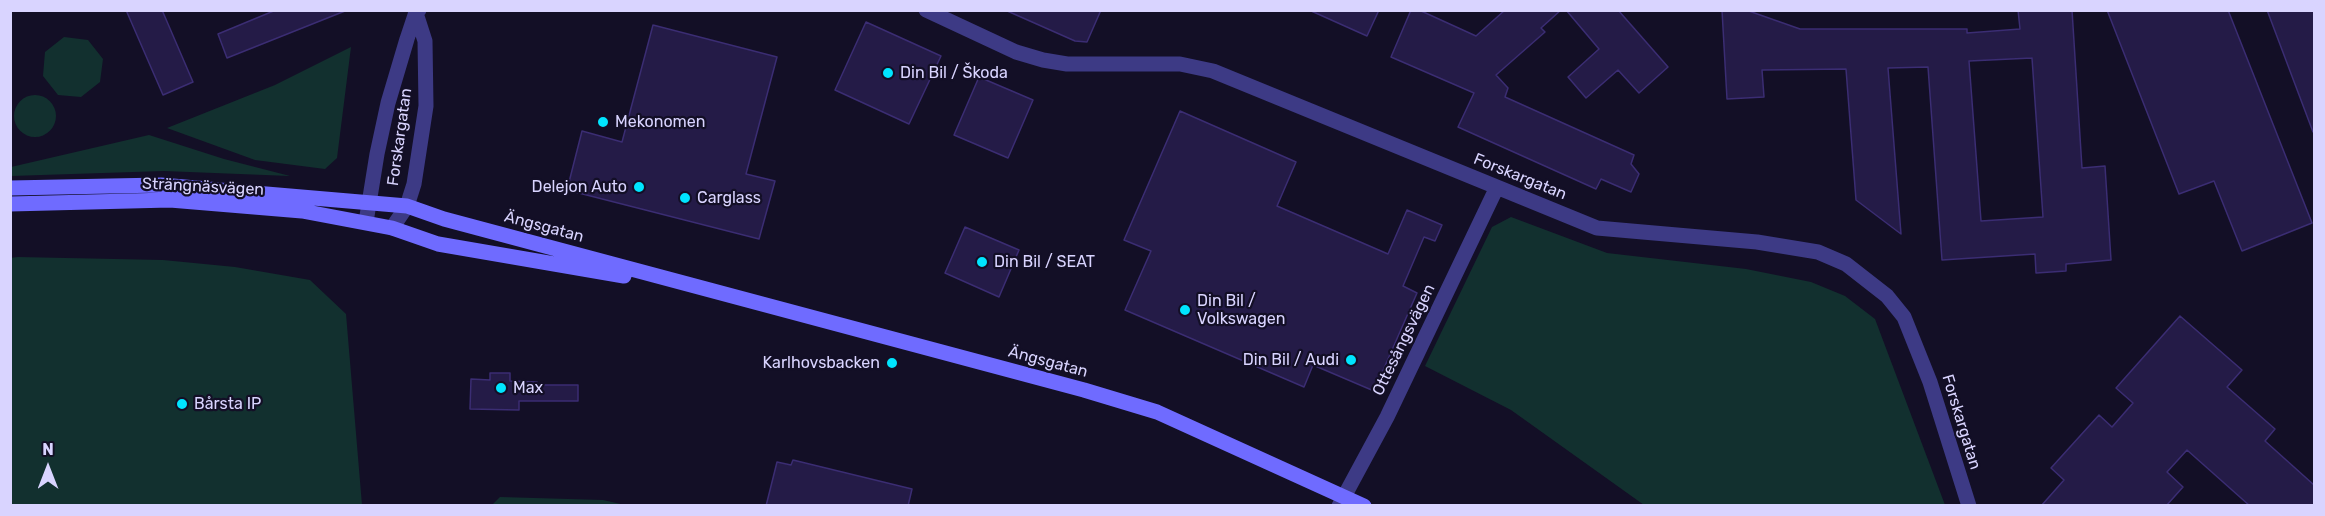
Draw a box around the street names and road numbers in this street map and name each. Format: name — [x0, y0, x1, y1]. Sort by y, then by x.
street label: Forskargatan — [384, 87, 416, 187]
street label: Forskargatan — [1471, 150, 1569, 204]
street label: Strängnäsvägen — [141, 174, 265, 200]
street label: Ängsgatan — [502, 207, 586, 247]
street label: Ottesångsvägen — [1369, 281, 1439, 399]
street label: Ängsgatan — [1006, 342, 1090, 382]
street label: Forskargatan — [1937, 372, 1985, 472]

